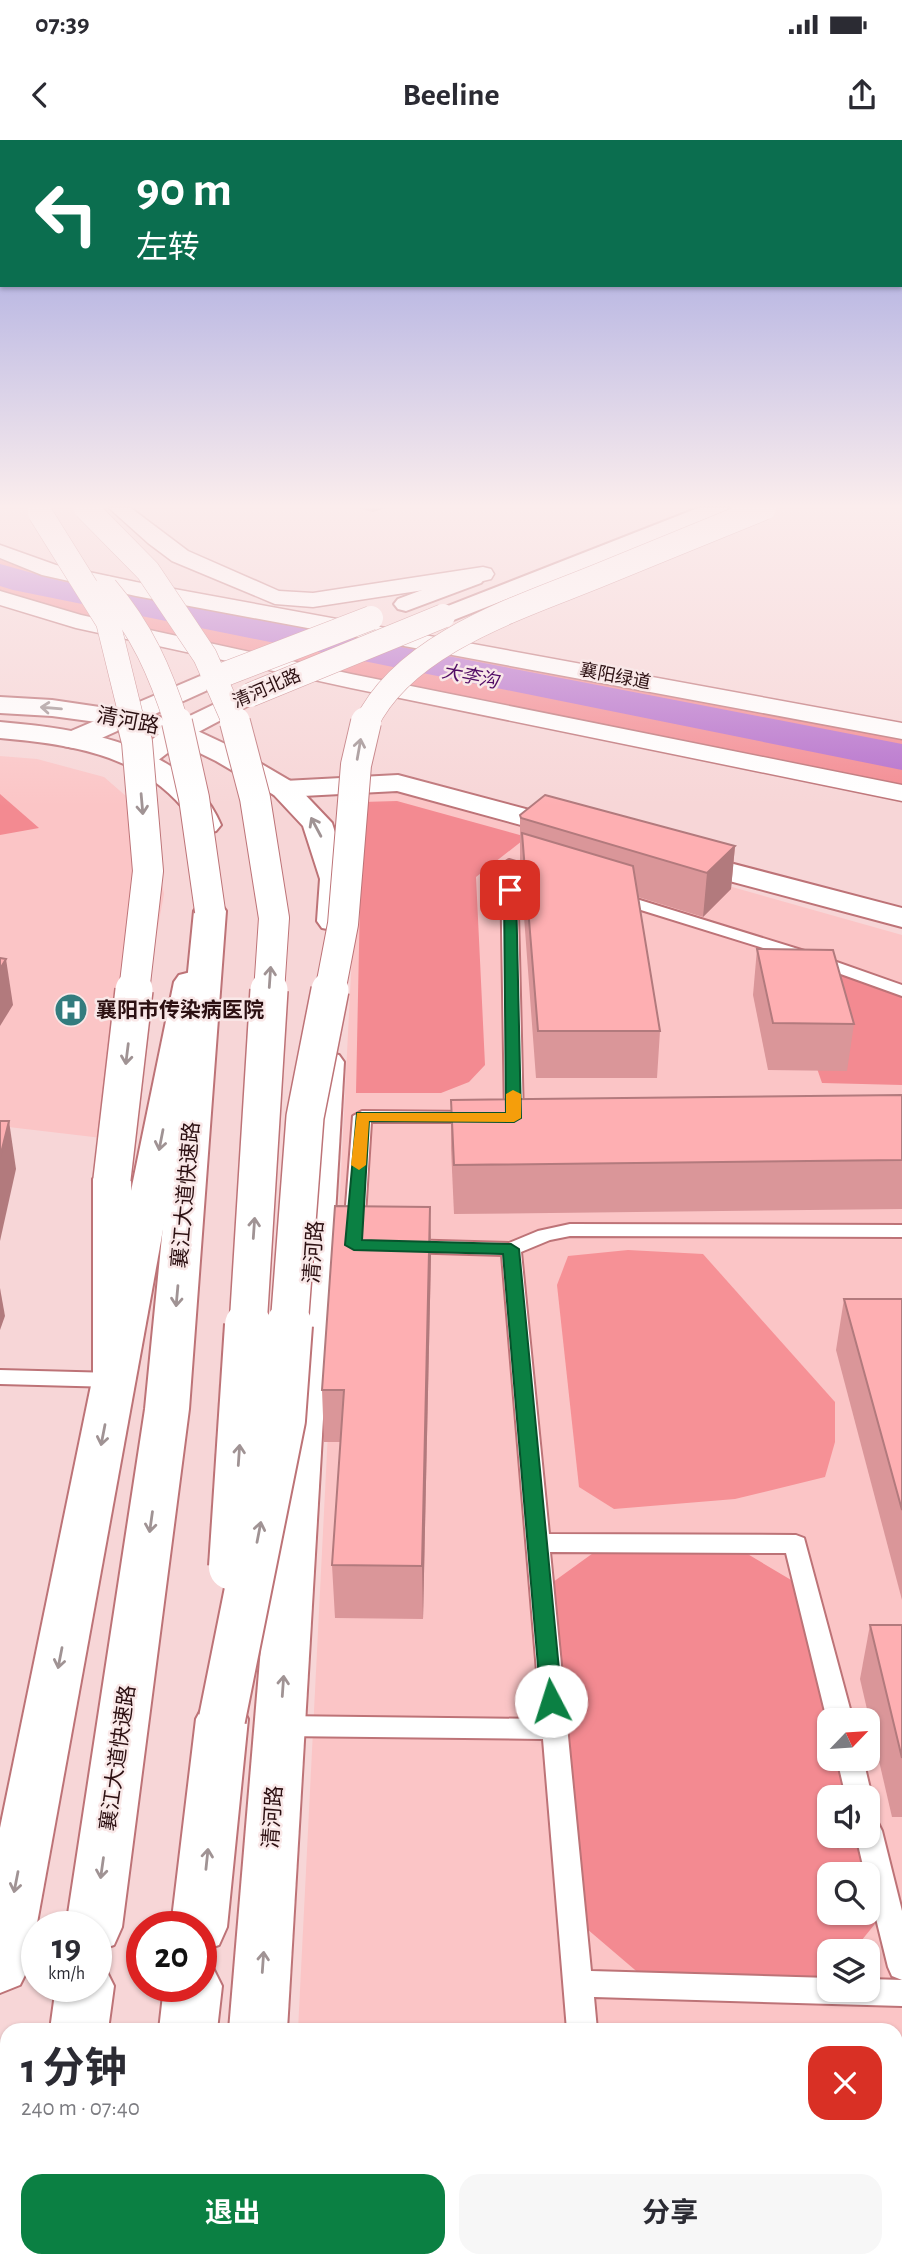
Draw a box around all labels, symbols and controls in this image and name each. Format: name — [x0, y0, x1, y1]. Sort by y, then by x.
text: 07:39 — [35, 11, 90, 37]
icon: back — [21, 76, 59, 114]
icon: share — [843, 76, 881, 114]
text: Beeline — [402, 79, 500, 111]
text: 90 m — [136, 166, 232, 215]
icon: left — [21, 168, 112, 259]
text: 左转 — [136, 232, 200, 264]
street label: 襄阳绿道 — [578, 659, 652, 693]
water label: 大李沟 — [440, 661, 502, 692]
street label: 清河北路 — [230, 665, 304, 711]
one-way arrow — [40, 701, 62, 714]
street label: 清河路 — [95, 704, 161, 737]
one-way arrow — [353, 738, 366, 761]
one-way arrow — [136, 792, 149, 814]
one-way arrow — [309, 818, 323, 838]
pin — [480, 860, 540, 920]
icon: arrive — [491, 871, 529, 909]
one-way arrow — [264, 966, 277, 989]
hospital icon: 襄阳市传染病医院 — [52, 991, 90, 1029]
place label: 襄阳市传染病医院 — [96, 998, 264, 1021]
one-way arrow — [120, 1042, 133, 1065]
street label: 襄江大道快速路 — [168, 1121, 203, 1269]
one-way arrow — [154, 1128, 167, 1151]
one-way arrow — [248, 1218, 261, 1240]
street label: 清河路 — [300, 1220, 327, 1284]
one-way arrow — [170, 1284, 183, 1307]
one-way arrow — [96, 1423, 109, 1446]
one-way arrow — [233, 1445, 246, 1467]
one-way arrow — [145, 1510, 158, 1533]
one-way arrow — [253, 1521, 267, 1544]
one-way arrow — [52, 1646, 66, 1669]
position arrow — [514, 1664, 588, 1738]
one-way arrow — [277, 1675, 290, 1698]
street label: 襄江大道快速路 — [96, 1684, 139, 1832]
north arrow — [817, 1708, 880, 1771]
map controls — [817, 1708, 880, 2002]
street label: 清河路 — [259, 1785, 286, 1849]
button: sound — [817, 1785, 880, 1848]
one-way arrow — [200, 1848, 213, 1871]
one-way arrow — [95, 1857, 108, 1879]
button: search — [817, 1862, 880, 1925]
one-way arrow — [9, 1870, 23, 1893]
speed limit sign: 20 — [126, 1911, 217, 2002]
text: 19 — [52, 1930, 81, 1965]
button: layers — [817, 1939, 880, 2002]
one-way arrow — [257, 1951, 270, 1974]
text: km/h — [48, 1965, 85, 1983]
button: close — [808, 2046, 882, 2120]
text: 1 分钟 — [21, 2048, 126, 2090]
text: 240 m · 07:40 — [21, 2097, 140, 2120]
button: 退出 — [21, 2174, 445, 2254]
button: 分享 — [459, 2174, 882, 2254]

